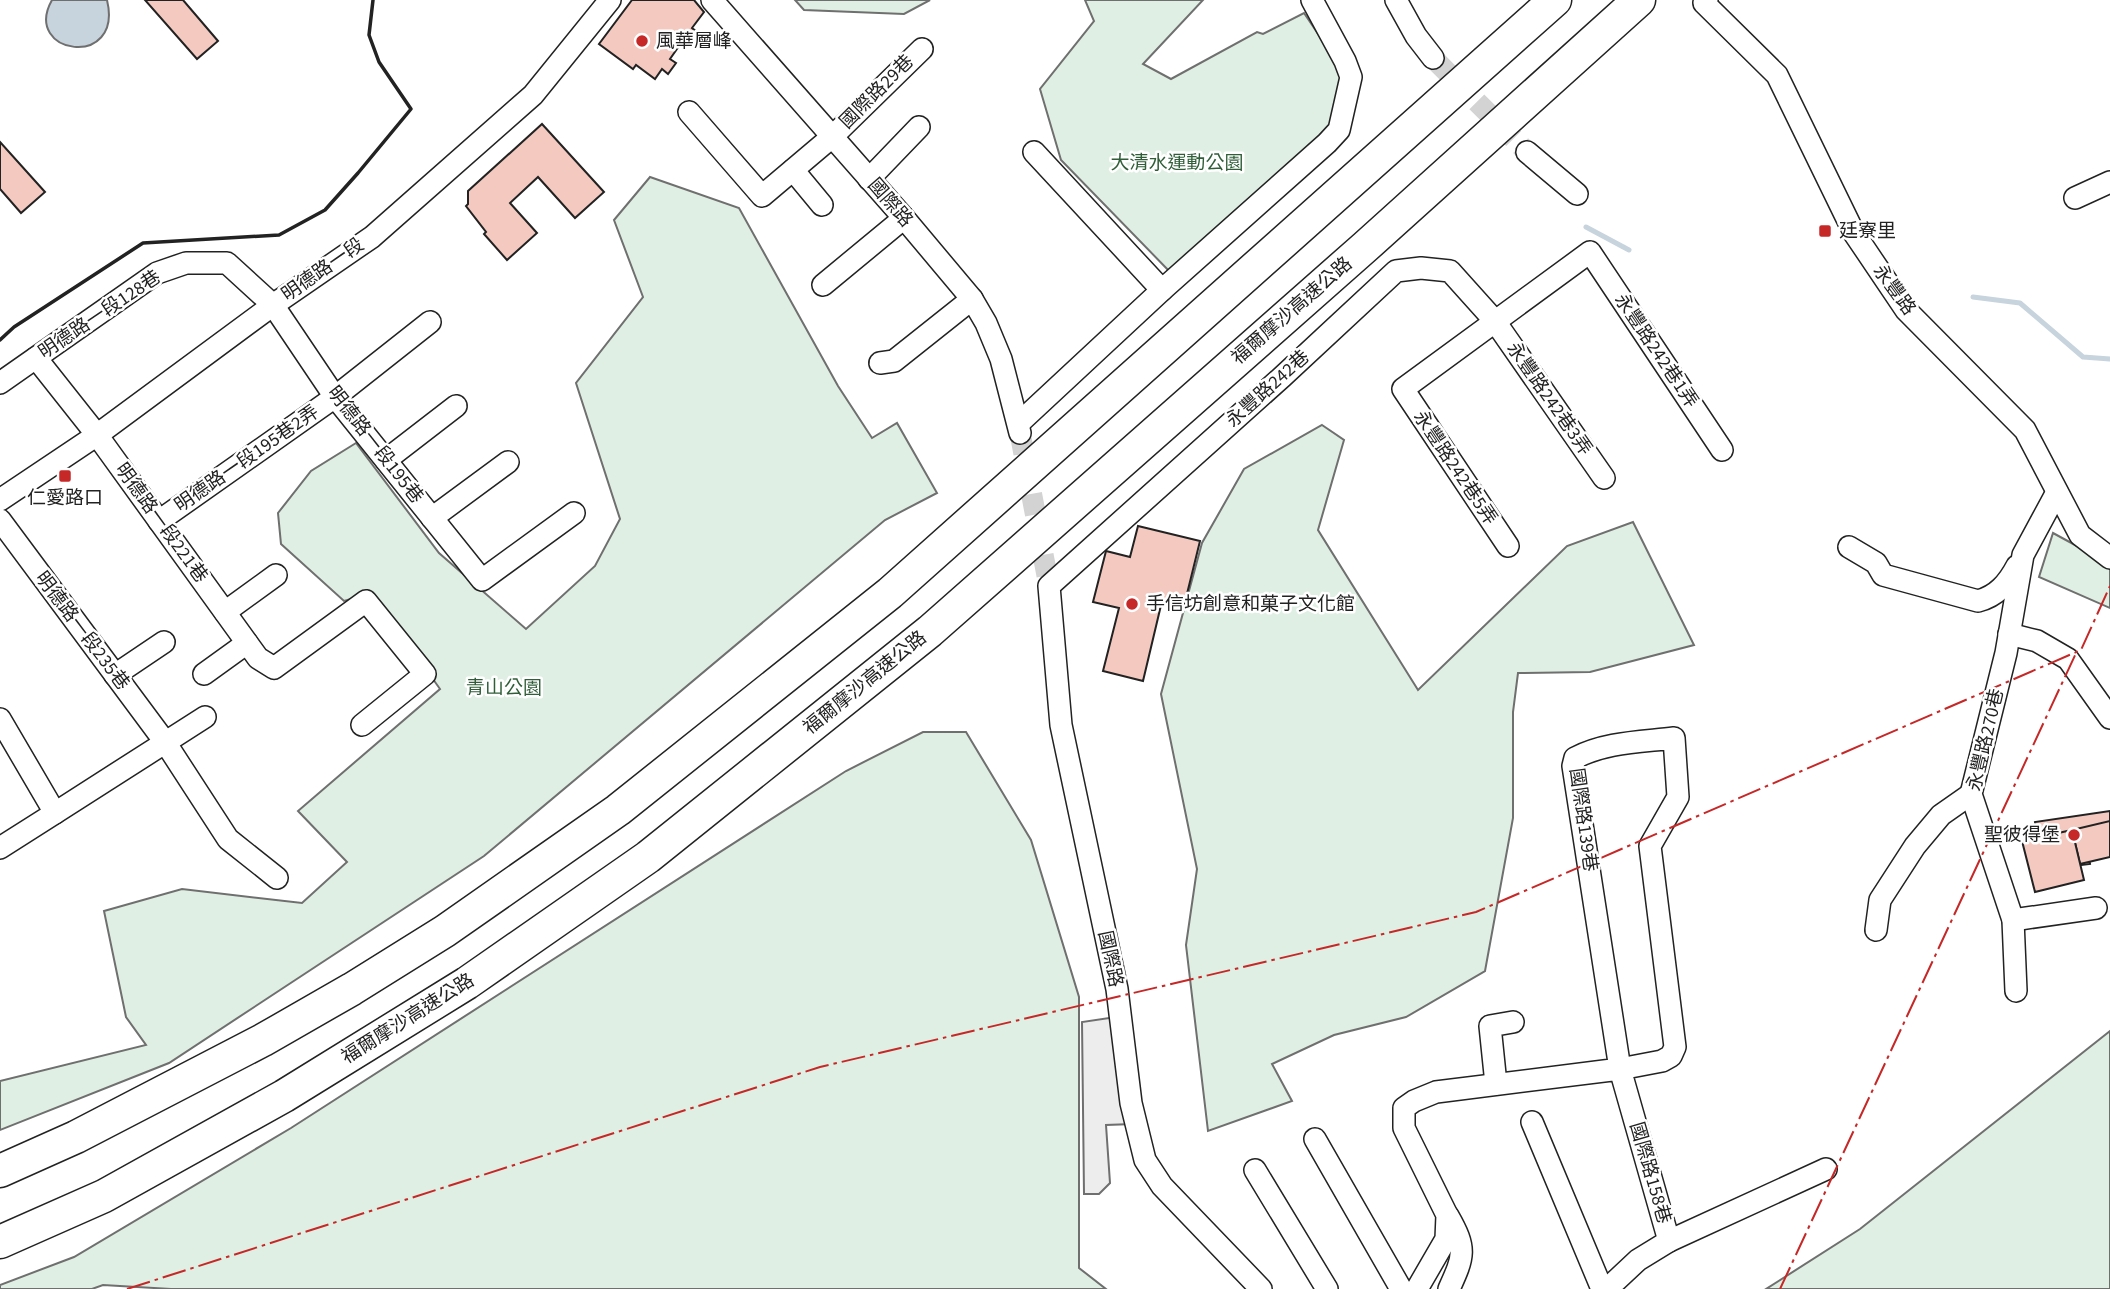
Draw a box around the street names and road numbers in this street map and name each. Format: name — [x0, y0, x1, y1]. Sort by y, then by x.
street label: 國際路29巷 — [834, 49, 920, 135]
street label: 國際路 — [861, 173, 919, 233]
street label: 明德路一段 — [276, 232, 370, 308]
street label: 福爾摩沙高速公路 — [1226, 251, 1358, 371]
street label: 永豐路 — [1866, 259, 1922, 321]
street label: 明德路一段128巷 — [33, 264, 167, 366]
street label: 永豐路242巷1弄 — [1608, 288, 1704, 414]
street label: 永豐路242巷3弄 — [1500, 337, 1598, 461]
street label: 永豐路242巷 — [1220, 344, 1316, 434]
street label: 明德路一段195巷 — [321, 381, 429, 509]
street label: 明德路一段195巷2弄 — [169, 399, 325, 519]
street label: 永豐路242巷5弄 — [1407, 405, 1503, 531]
street label: 明德路一段221巷 — [108, 457, 214, 589]
street label: 明德路一段235巷 — [28, 566, 136, 696]
street label: 福爾摩沙高速公路 — [797, 625, 933, 741]
street label: 永豐路270巷 — [1961, 686, 2011, 794]
street label: 國際路139巷 — [1562, 766, 1604, 874]
street label: 國際路 — [1091, 928, 1129, 990]
street label: 福爾摩沙高速公路 — [336, 967, 480, 1071]
street label: 國際路158巷 — [1623, 1119, 1677, 1227]

